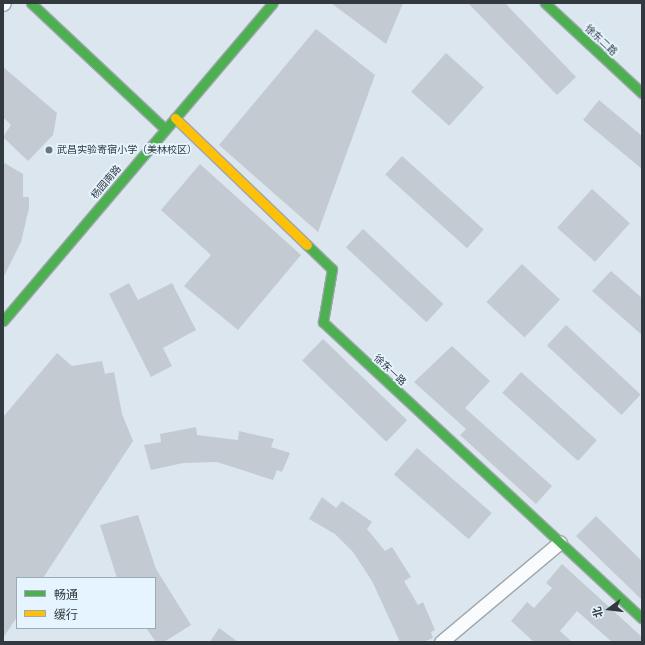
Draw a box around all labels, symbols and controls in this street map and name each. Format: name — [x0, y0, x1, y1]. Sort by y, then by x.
street label: 徐东二路 — [582, 22, 620, 58]
place label: 武昌实验寄宿小学（美林校区） — [57, 144, 197, 156]
marker: 武昌实验寄宿小学（美林校区） — [44, 145, 54, 155]
street label: 杨园南路 — [89, 163, 123, 201]
street label: 徐东一路 — [371, 352, 409, 388]
legend — [16, 577, 156, 629]
text: 畅通 — [54, 587, 78, 602]
north arrow — [589, 589, 629, 629]
text: 北 — [589, 605, 606, 619]
text: 缓行 — [54, 607, 78, 622]

